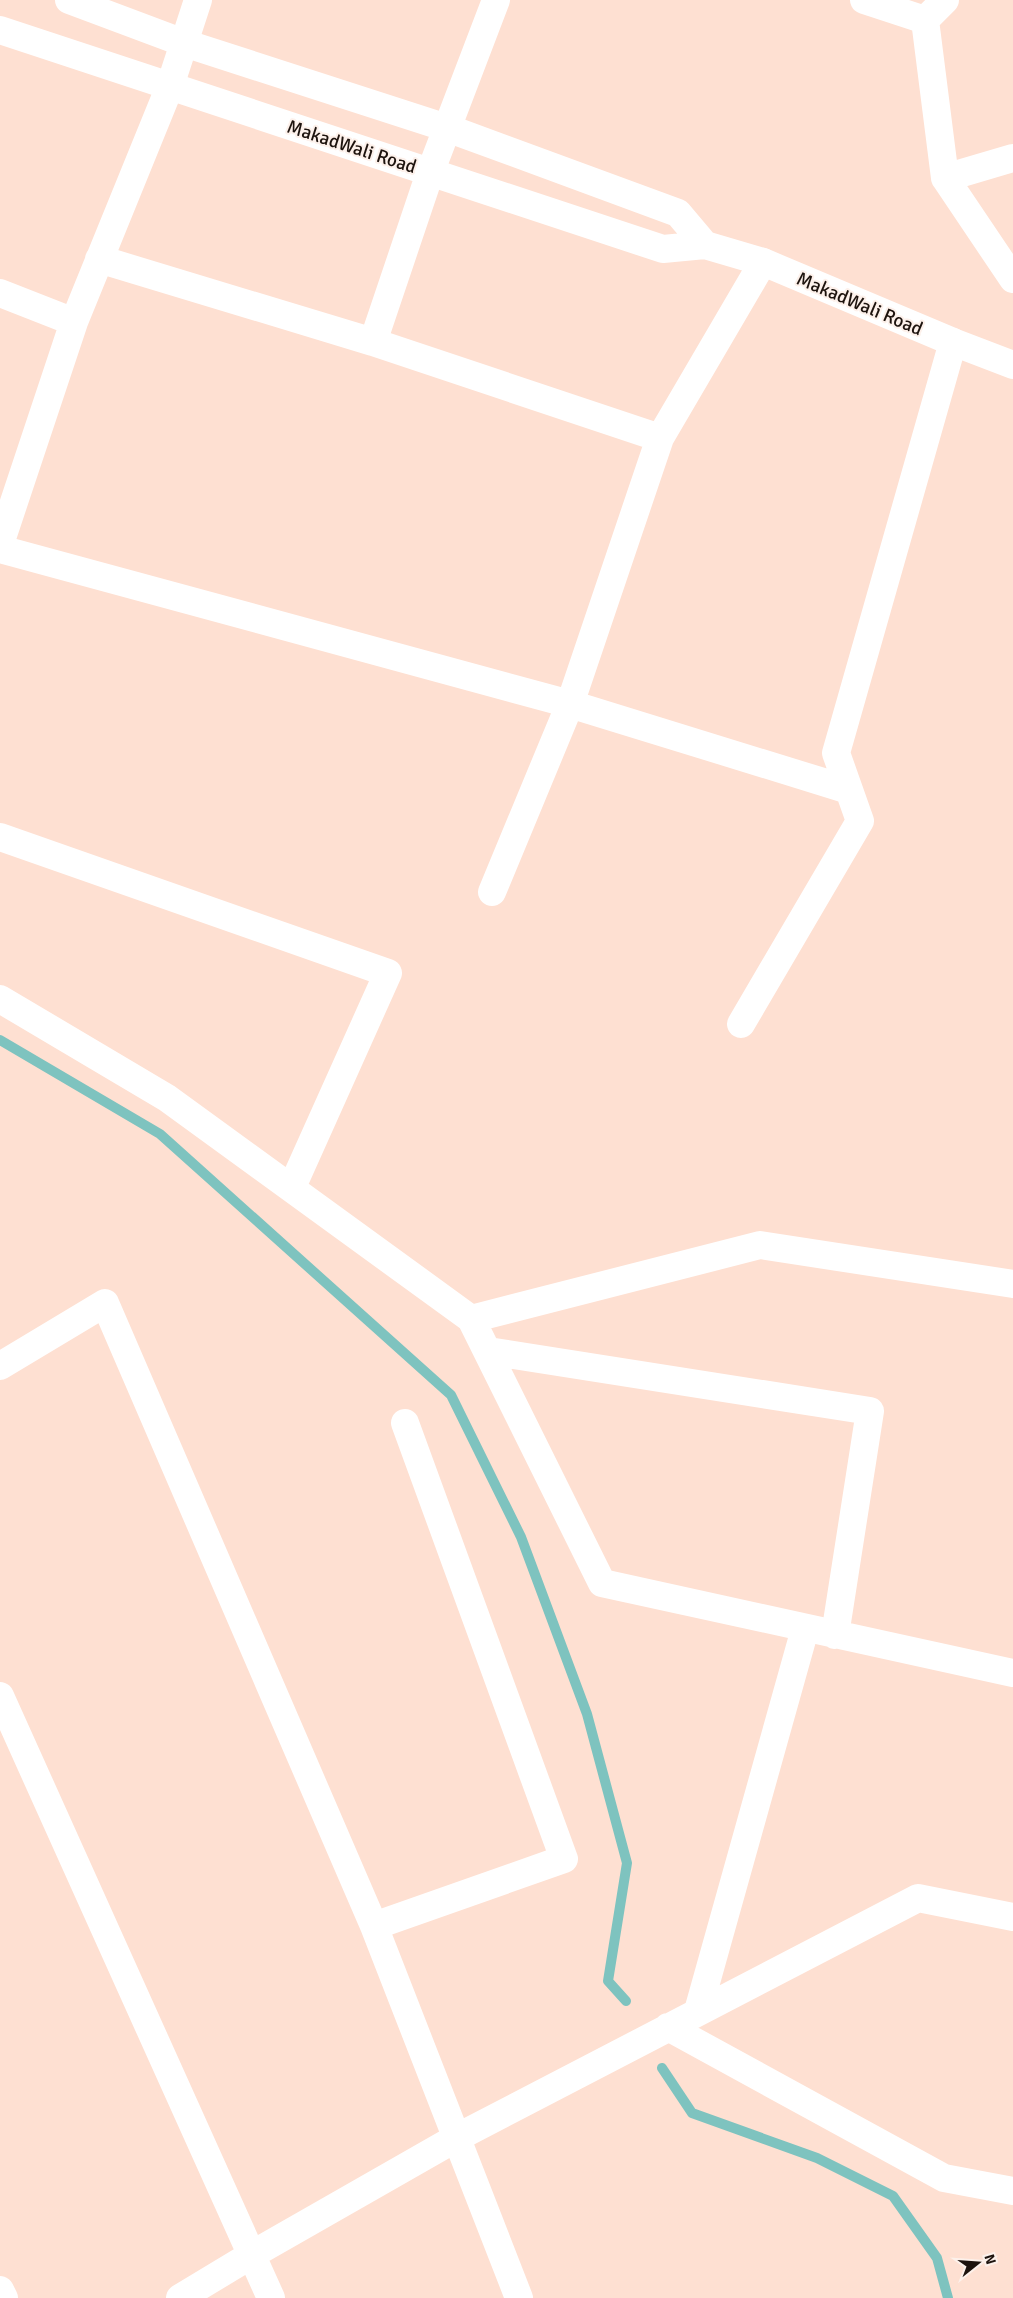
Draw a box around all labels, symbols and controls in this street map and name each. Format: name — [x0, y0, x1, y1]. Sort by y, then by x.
street label: MakadWali Road — [284, 115, 419, 179]
street label: MakadWali Road — [793, 267, 926, 341]
north arrow — [953, 2238, 1003, 2288]
text: N — [980, 2252, 1000, 2266]

